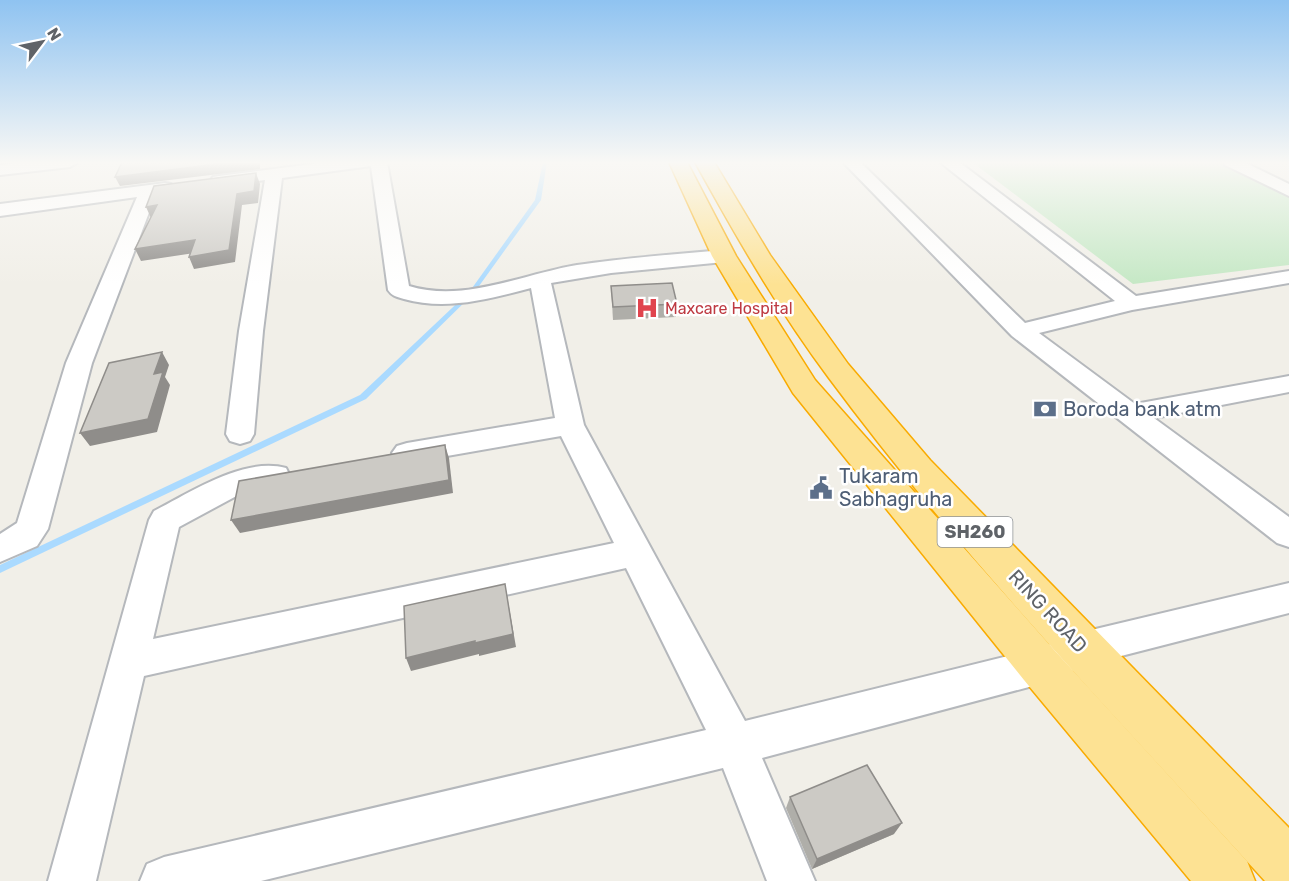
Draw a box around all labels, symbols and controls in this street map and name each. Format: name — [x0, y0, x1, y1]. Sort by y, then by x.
north arrow — [12, 12, 72, 72]
text: N — [43, 24, 65, 44]
hospital icon: Maxcare Hospital — [634, 295, 660, 321]
place label: Maxcare Hospital — [665, 299, 793, 318]
bank icon: Boroda bank atm — [1032, 396, 1058, 422]
place label: Boroda bank atm — [1063, 397, 1221, 421]
place label: Tukaram Sabhagruha — [839, 464, 952, 511]
public building icon: Tukaram Sabhagruha — [808, 475, 834, 501]
road number: SH260 — [938, 517, 1012, 547]
street label: RING ROAD — [1004, 565, 1092, 657]

